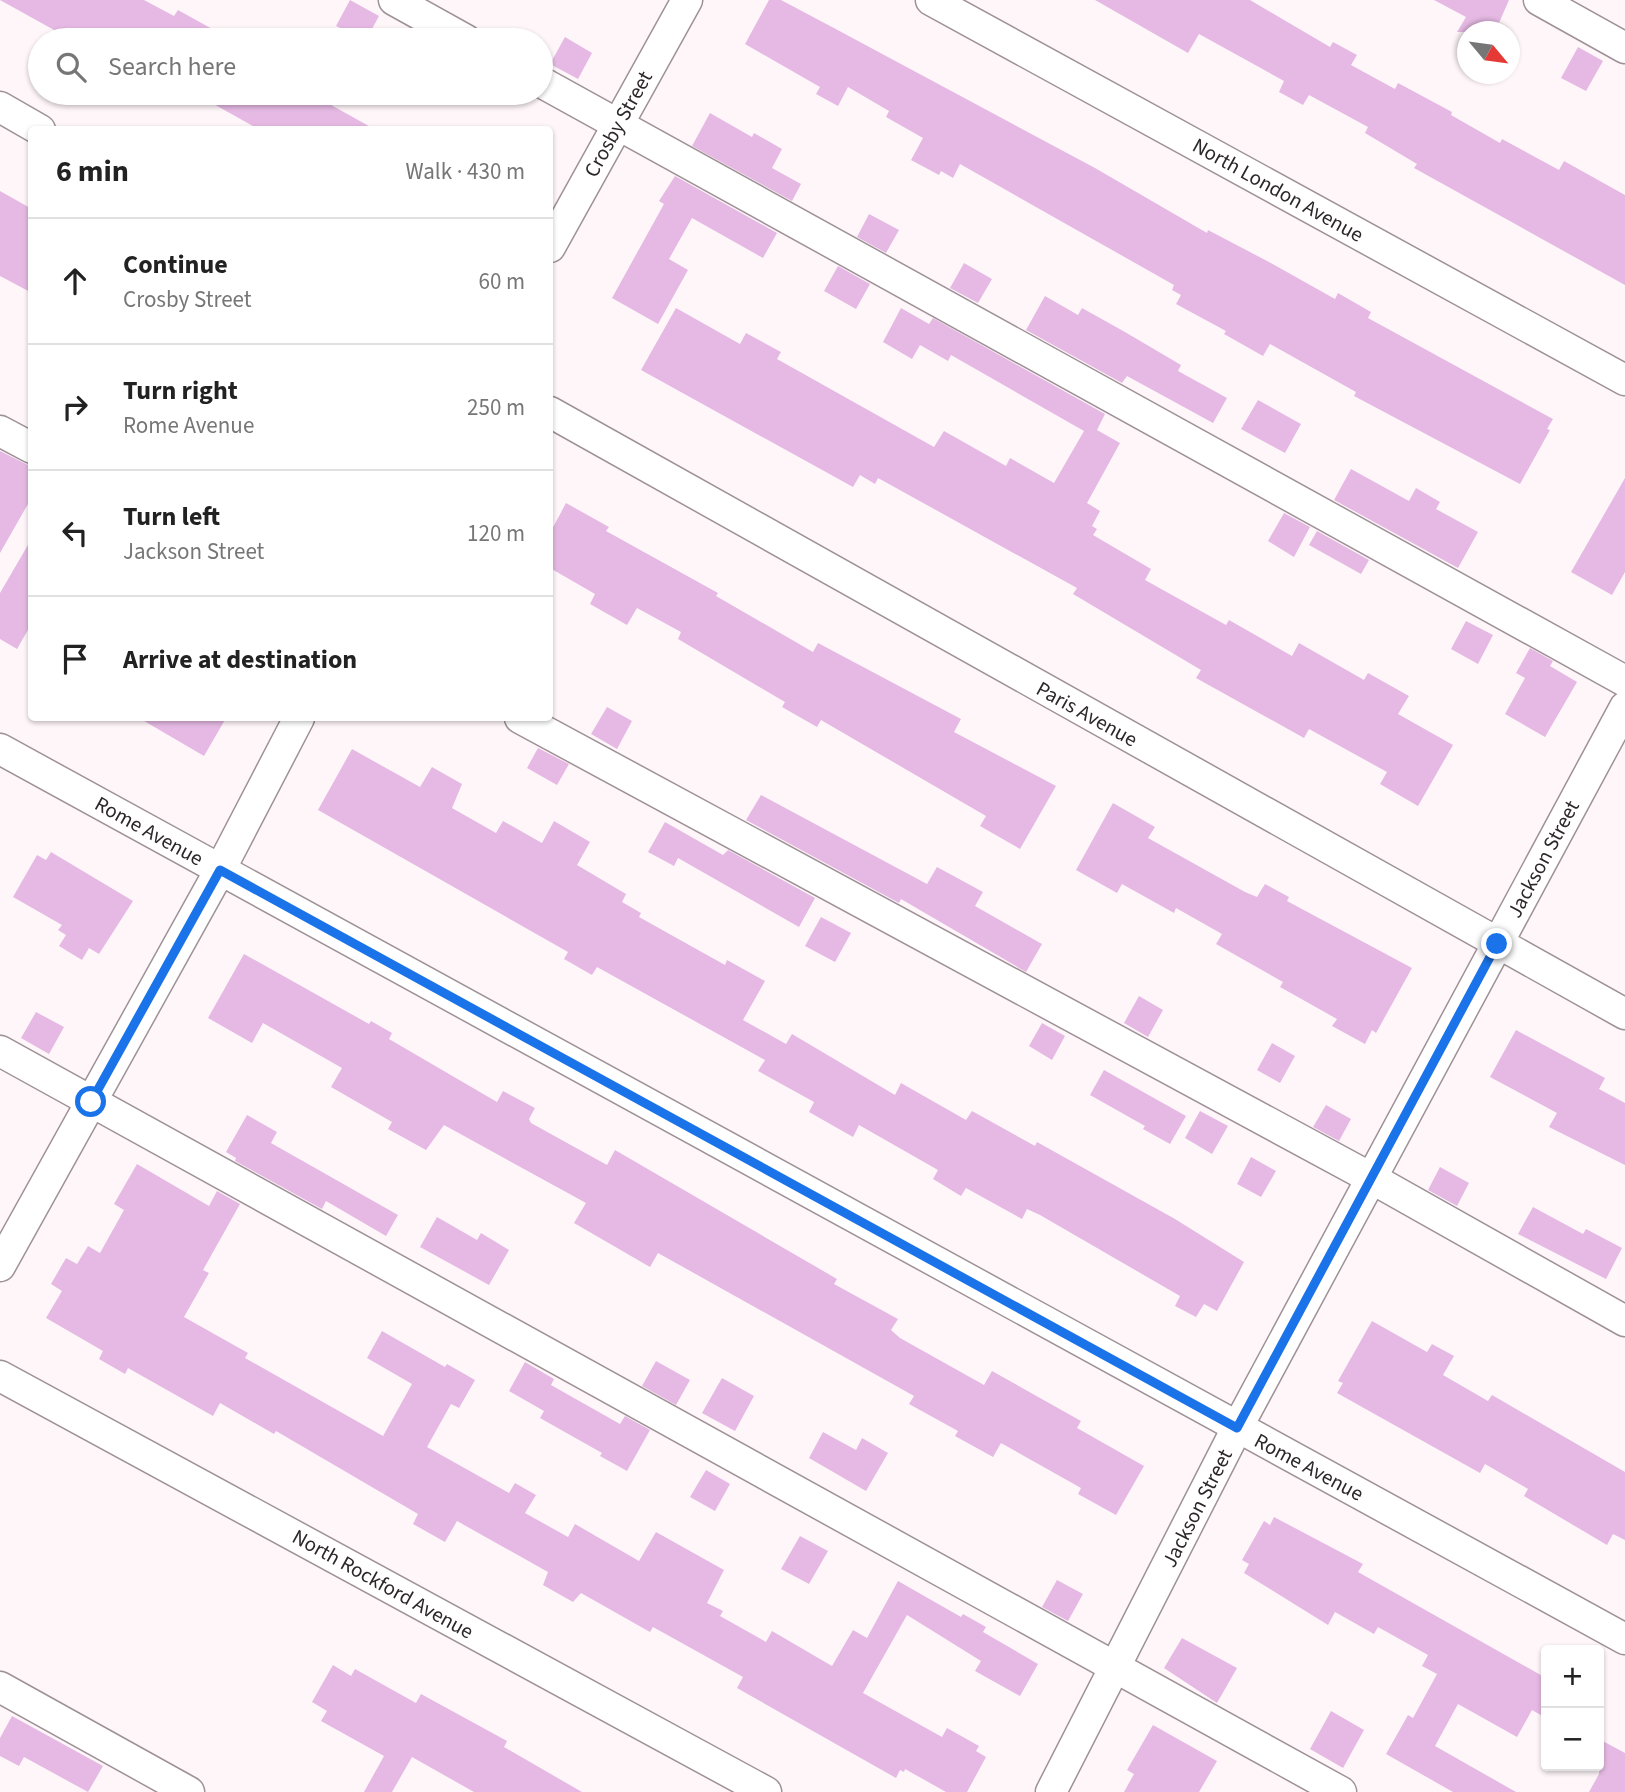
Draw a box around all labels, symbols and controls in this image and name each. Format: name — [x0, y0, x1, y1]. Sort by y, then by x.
north arrow — [1457, 21, 1520, 84]
search box — [28, 28, 553, 105]
icon: search — [52, 48, 90, 86]
text: Search here — [108, 48, 236, 85]
street label: Crosby Street — [576, 65, 660, 183]
street label: North London Avenue — [1187, 131, 1369, 249]
text: 6 min — [56, 150, 129, 193]
text: Walk · 430 m — [406, 155, 525, 188]
text: Continue — [123, 246, 228, 283]
icon: ahead — [56, 262, 94, 300]
text: 60 m — [478, 265, 525, 298]
text: Crosby Street — [123, 283, 252, 316]
text: Turn right — [123, 372, 238, 409]
icon: right — [56, 388, 94, 426]
text: 250 m — [467, 391, 525, 424]
text: Rome Avenue — [123, 409, 254, 442]
text: Turn left — [123, 498, 220, 535]
icon: left — [56, 514, 94, 552]
text: 120 m — [467, 517, 525, 550]
text: Jackson Street — [123, 535, 264, 568]
icon: arrive — [56, 640, 94, 678]
text: Arrive at destination — [123, 641, 357, 678]
street label: Paris Avenue — [1031, 674, 1143, 754]
street label: Rome Avenue — [89, 789, 209, 873]
street label: Jackson Street — [1499, 795, 1587, 923]
route end — [1481, 928, 1512, 959]
route start — [75, 1086, 106, 1117]
street label: Rome Avenue — [1249, 1426, 1369, 1508]
street label: Jackson Street — [1154, 1444, 1240, 1572]
street label: North Rockford Avenue — [287, 1522, 479, 1646]
map controls — [1541, 1645, 1604, 1771]
button: + — [1541, 1645, 1604, 1708]
button: − — [1541, 1708, 1604, 1771]

